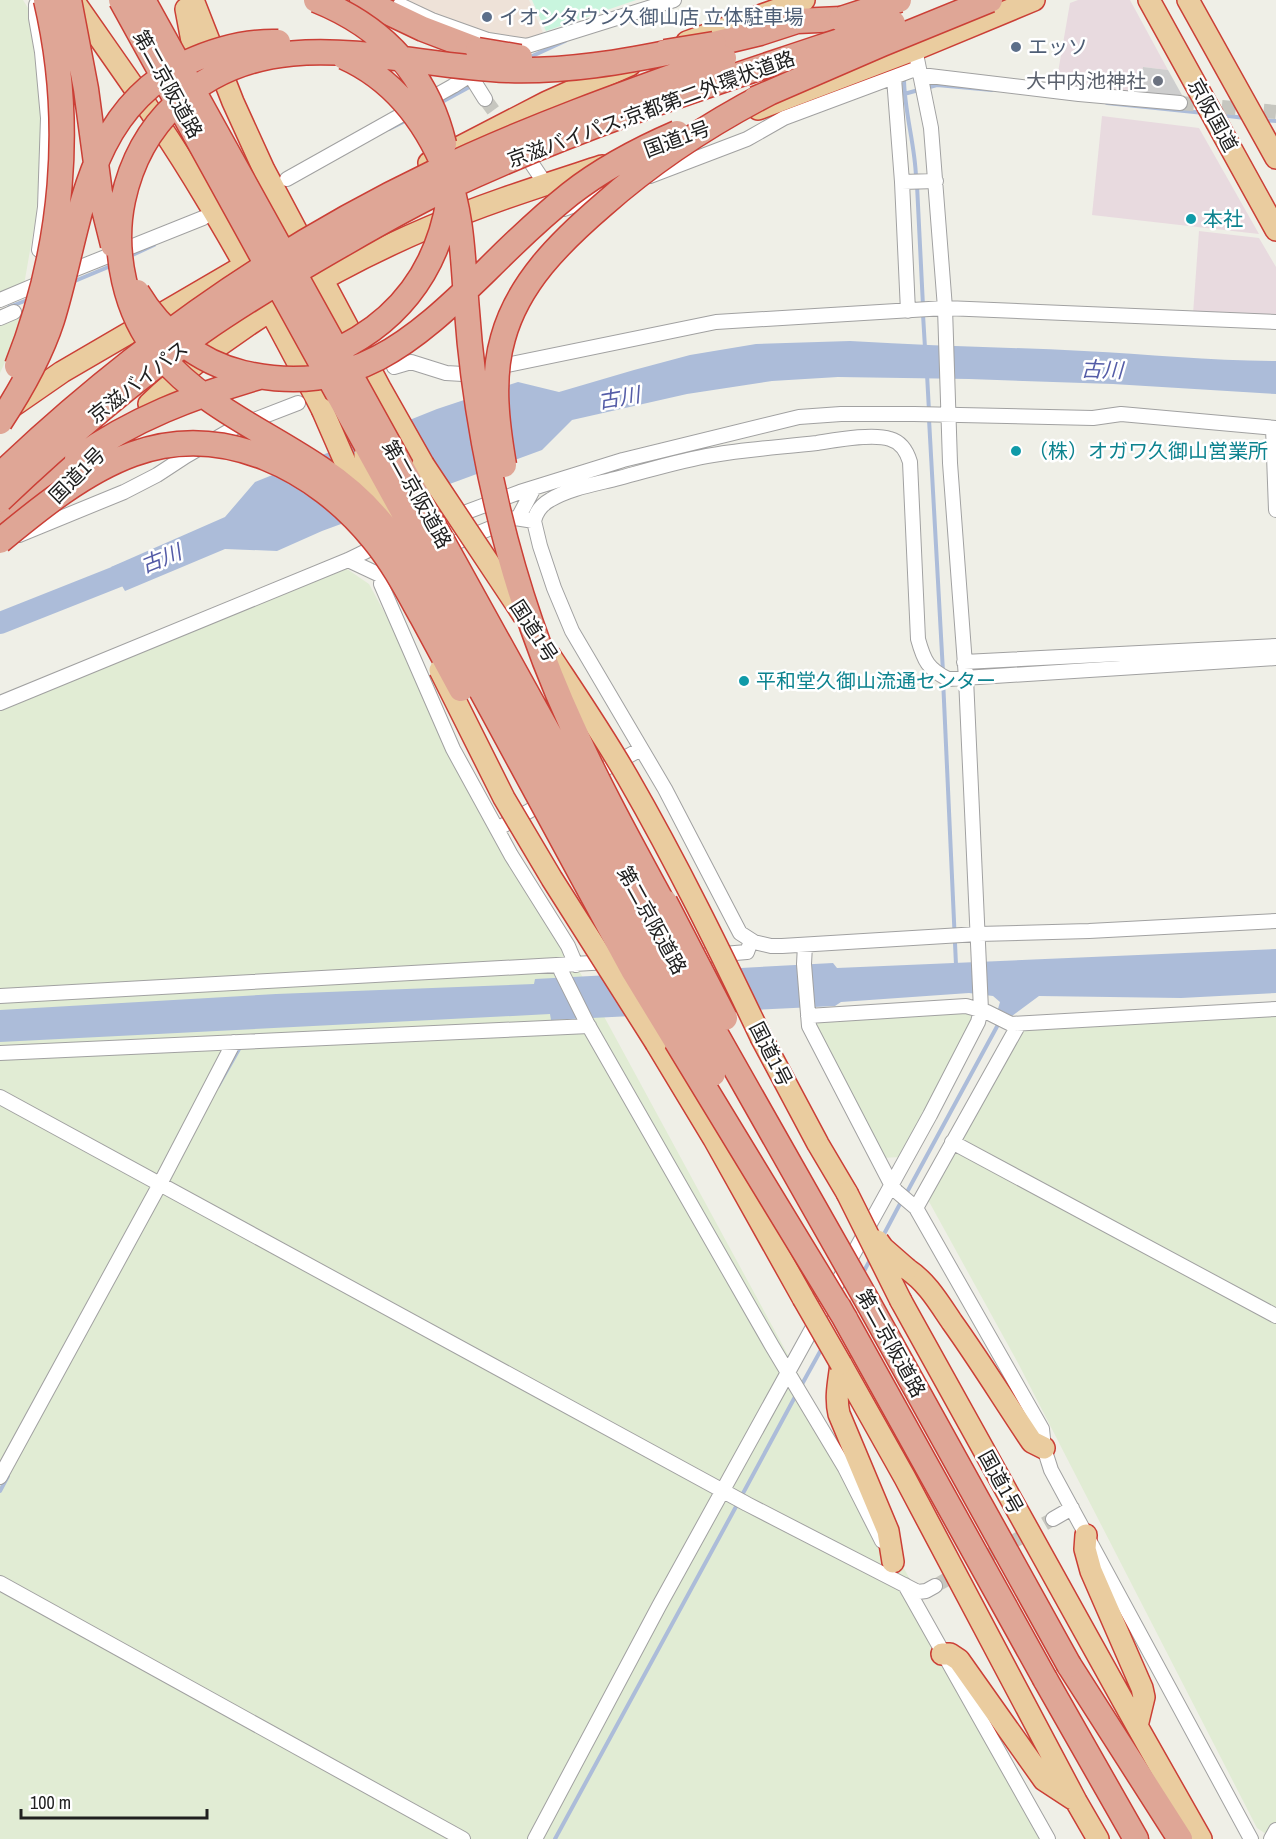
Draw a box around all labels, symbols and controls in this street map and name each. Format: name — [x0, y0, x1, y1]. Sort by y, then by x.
place label: イオンタウン久御山店 立体駐車場 — [499, 3, 804, 30]
marker: イオンタウン久御山店 立体駐車場 — [480, 10, 494, 24]
street label: 第二京阪道路 — [128, 25, 209, 143]
place label: エッソ — [1028, 33, 1088, 60]
marker: エッソ — [1009, 40, 1023, 54]
street label: 京滋バイパス;京都第二外環状道路 — [503, 44, 798, 173]
place label: 大中内池神社 — [1026, 67, 1146, 94]
street label: 京阪国道 — [1182, 73, 1245, 156]
marker: 大中内池神社 — [1151, 74, 1165, 88]
street label: 国道1号 — [640, 114, 714, 163]
place label: 本社 — [1203, 205, 1243, 232]
marker: 本社 — [1184, 212, 1198, 226]
street label: 京滋バイパス — [82, 334, 193, 429]
water label: 古川 — [1081, 354, 1126, 385]
water label: 古川 — [596, 379, 644, 415]
street label: 第二京阪道路 — [377, 435, 458, 553]
place label: （株）オガワ久御山営業所 — [1028, 437, 1268, 464]
street label: 国道1号 — [43, 441, 111, 509]
marker: （株）オガワ久御山営業所 — [1009, 444, 1023, 458]
water label: 古川 — [136, 536, 188, 580]
street label: 国道1号 — [504, 594, 565, 667]
place label: 平和堂久御山流通センター — [756, 667, 996, 694]
marker: 平和堂久御山流通センター — [737, 674, 751, 688]
street label: 第二京阪道路 — [612, 861, 693, 979]
street label: 国道1号 — [744, 1017, 799, 1091]
street label: 第二京阪道路 — [851, 1284, 932, 1402]
street label: 国道1号 — [973, 1445, 1030, 1519]
scale bar — [21, 1782, 207, 1820]
text: 100 m — [30, 1790, 71, 1815]

